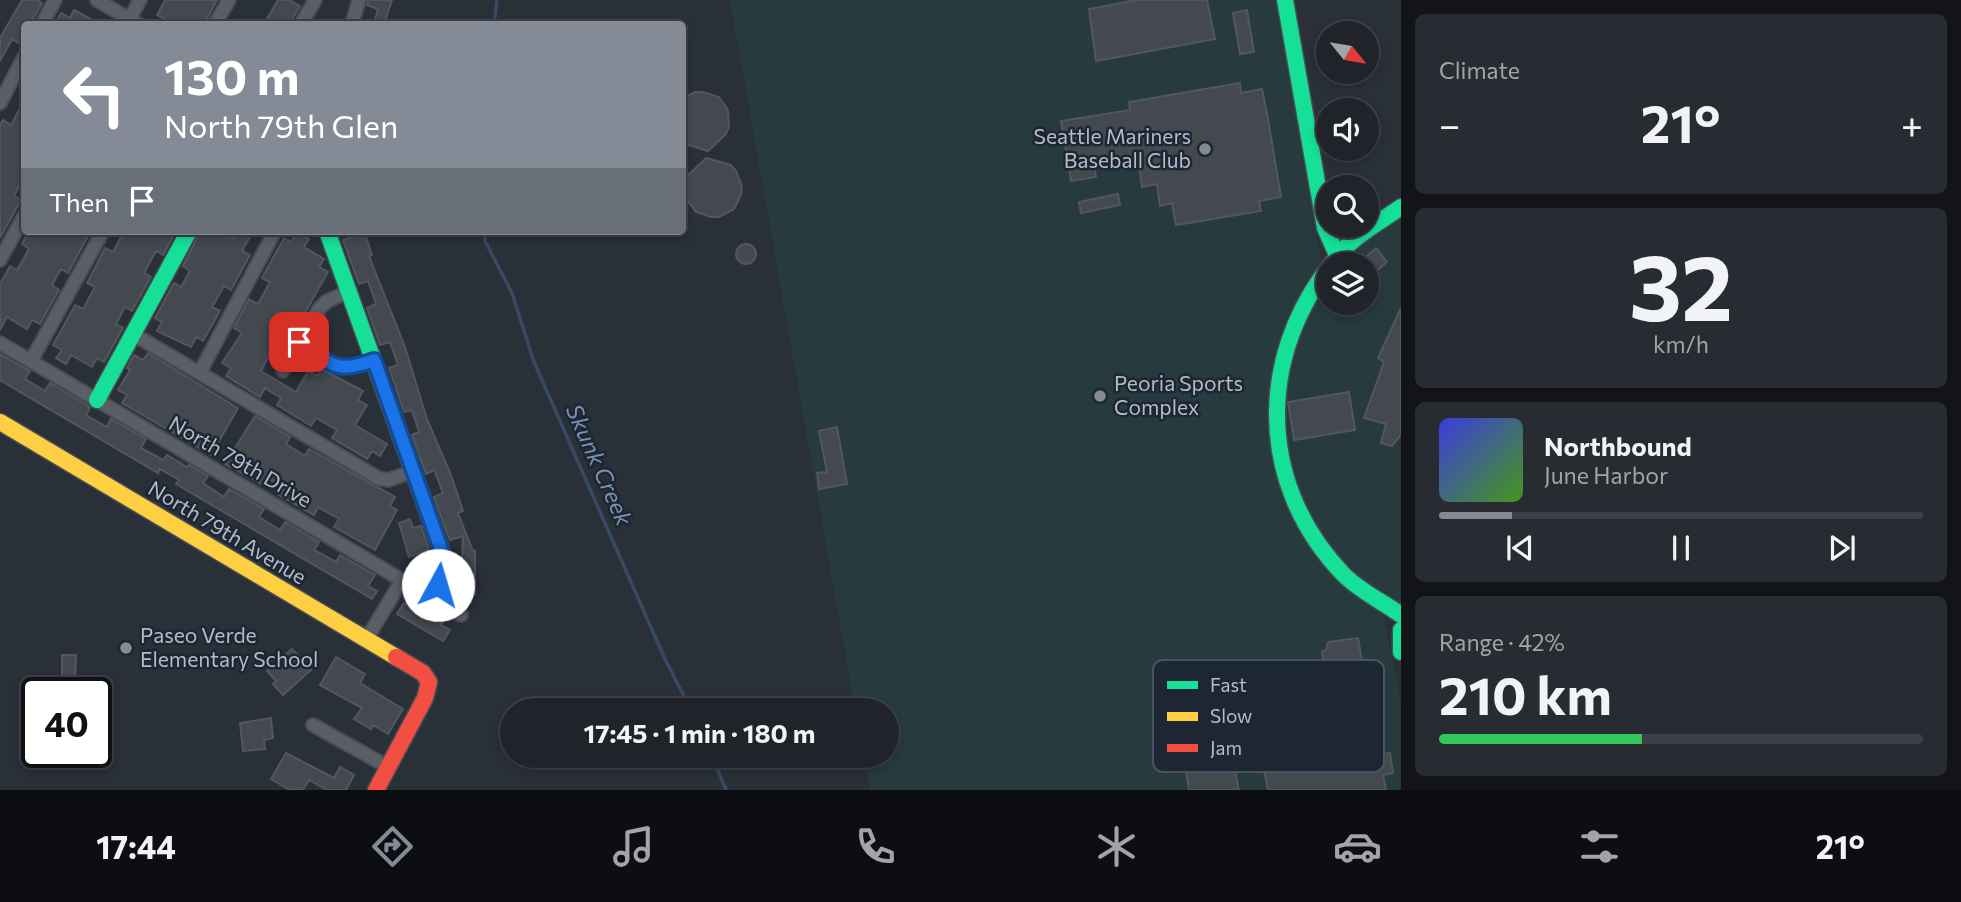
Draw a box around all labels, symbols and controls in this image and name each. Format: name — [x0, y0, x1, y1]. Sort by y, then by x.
north arrow — [1316, 21, 1379, 84]
map controls — [1316, 21, 1379, 315]
text: 130 m — [164, 45, 299, 105]
icon: left — [49, 49, 140, 140]
text: Climate — [1439, 56, 1520, 84]
text: 21° — [1641, 90, 1720, 154]
button: sound — [1316, 98, 1379, 161]
text: − — [1439, 100, 1461, 147]
text: + — [1901, 100, 1923, 147]
text: North 79th Glen — [164, 105, 398, 145]
place label: Seattle Mariners Baseball Club — [1034, 123, 1191, 172]
marker: Seattle Mariners Baseball Club — [1197, 141, 1213, 157]
button: search — [1316, 175, 1379, 238]
icon: arrive — [123, 182, 161, 220]
text: Then — [49, 186, 109, 217]
text: 32 — [1629, 228, 1733, 340]
button: layers — [1316, 252, 1379, 315]
pin — [269, 312, 329, 372]
icon: arrive — [280, 323, 318, 361]
text: km/h — [1653, 330, 1709, 358]
place label: Peoria Sports Complex — [1114, 370, 1243, 419]
marker: Peoria Sports Complex — [1092, 388, 1108, 404]
water label: Skunk Creek — [561, 399, 639, 530]
street label: North 79th Drive — [165, 410, 317, 512]
text: Northbound — [1544, 430, 1692, 461]
text: June Harbor — [1544, 461, 1668, 489]
street label: North 79th Avenue — [144, 475, 311, 589]
icon: previous — [1501, 529, 1539, 567]
icon: pause — [1662, 529, 1700, 567]
icon: next — [1823, 529, 1861, 567]
position arrow — [401, 548, 475, 622]
place label: Paseo Verde Elementary School — [140, 622, 318, 671]
text: Range · 42% — [1439, 628, 1565, 656]
marker: Paseo Verde Elementary School — [118, 640, 134, 656]
legend — [1153, 660, 1384, 772]
text: 210 km — [1439, 662, 1612, 726]
text: Fast — [1210, 673, 1247, 696]
speed limit sign: 40 — [21, 677, 112, 768]
text: Slow — [1210, 704, 1252, 727]
text: 17:45 · 1 min · 180 m — [583, 717, 816, 748]
text: Jam — [1210, 736, 1242, 759]
icon: directions — [368, 822, 417, 871]
icon: music — [609, 822, 658, 871]
icon: phone — [851, 822, 900, 871]
icon: climate — [1092, 822, 1141, 871]
icon: car — [1333, 822, 1382, 871]
icon: filters — [1575, 822, 1624, 871]
text: 17:44 — [96, 826, 176, 866]
text: 21° — [1816, 826, 1865, 866]

